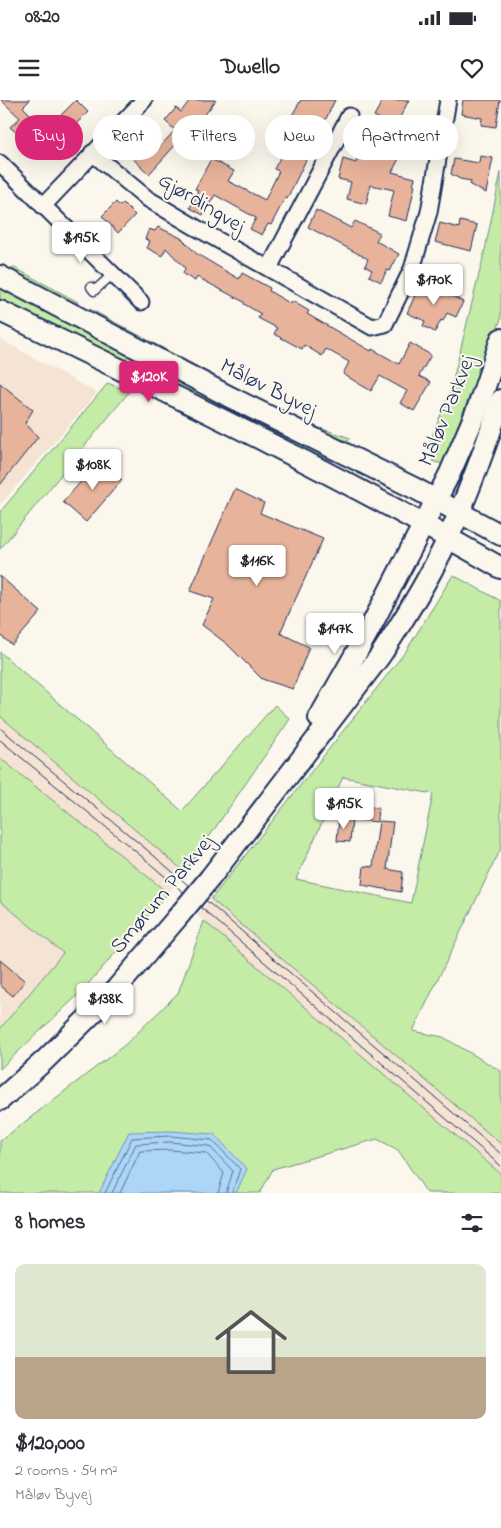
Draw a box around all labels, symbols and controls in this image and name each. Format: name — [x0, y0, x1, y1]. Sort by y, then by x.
text: 08:20 — [25, 4, 60, 31]
text: Dwello — [221, 52, 280, 84]
icon: menu — [15, 54, 43, 82]
icon: heart — [458, 54, 486, 82]
chip: Buy — [15, 115, 83, 160]
chip: Rent — [93, 115, 162, 160]
chip: Filters — [172, 115, 255, 160]
chip: New — [265, 115, 333, 160]
chip: Apartment — [343, 115, 458, 160]
street label: Gjørdingvej — [151, 165, 251, 244]
pin: $195K — [46, 221, 116, 264]
text: $195K — [63, 226, 99, 250]
pin: $170K — [399, 264, 469, 306]
text: $170K — [416, 268, 452, 292]
street label: Måløv Parkvej — [411, 350, 485, 471]
street label: Måløv Byvej — [214, 351, 322, 428]
pin: $120K — [114, 360, 184, 403]
text: $120K — [130, 365, 168, 389]
pin: $108K — [58, 448, 128, 491]
text: $108K — [75, 453, 111, 477]
pin: $116K — [222, 544, 292, 587]
text: $116K — [240, 549, 274, 573]
pin: $147K — [300, 612, 370, 655]
text: $147K — [317, 617, 353, 641]
pin: $195K — [309, 788, 379, 830]
text: $195K — [326, 792, 362, 816]
street label: Smørum Parkvej — [103, 828, 223, 962]
pin: $138K — [70, 982, 140, 1025]
text: $138K — [87, 987, 123, 1011]
text: 8 homes — [15, 1208, 85, 1238]
icon: filters — [458, 1209, 486, 1237]
icon: home — [206, 1297, 296, 1387]
text: $120,000 — [15, 1429, 85, 1459]
text: 2 rooms · 54 m² — [15, 1459, 117, 1483]
text: Måløv Byvej — [15, 1483, 91, 1507]

